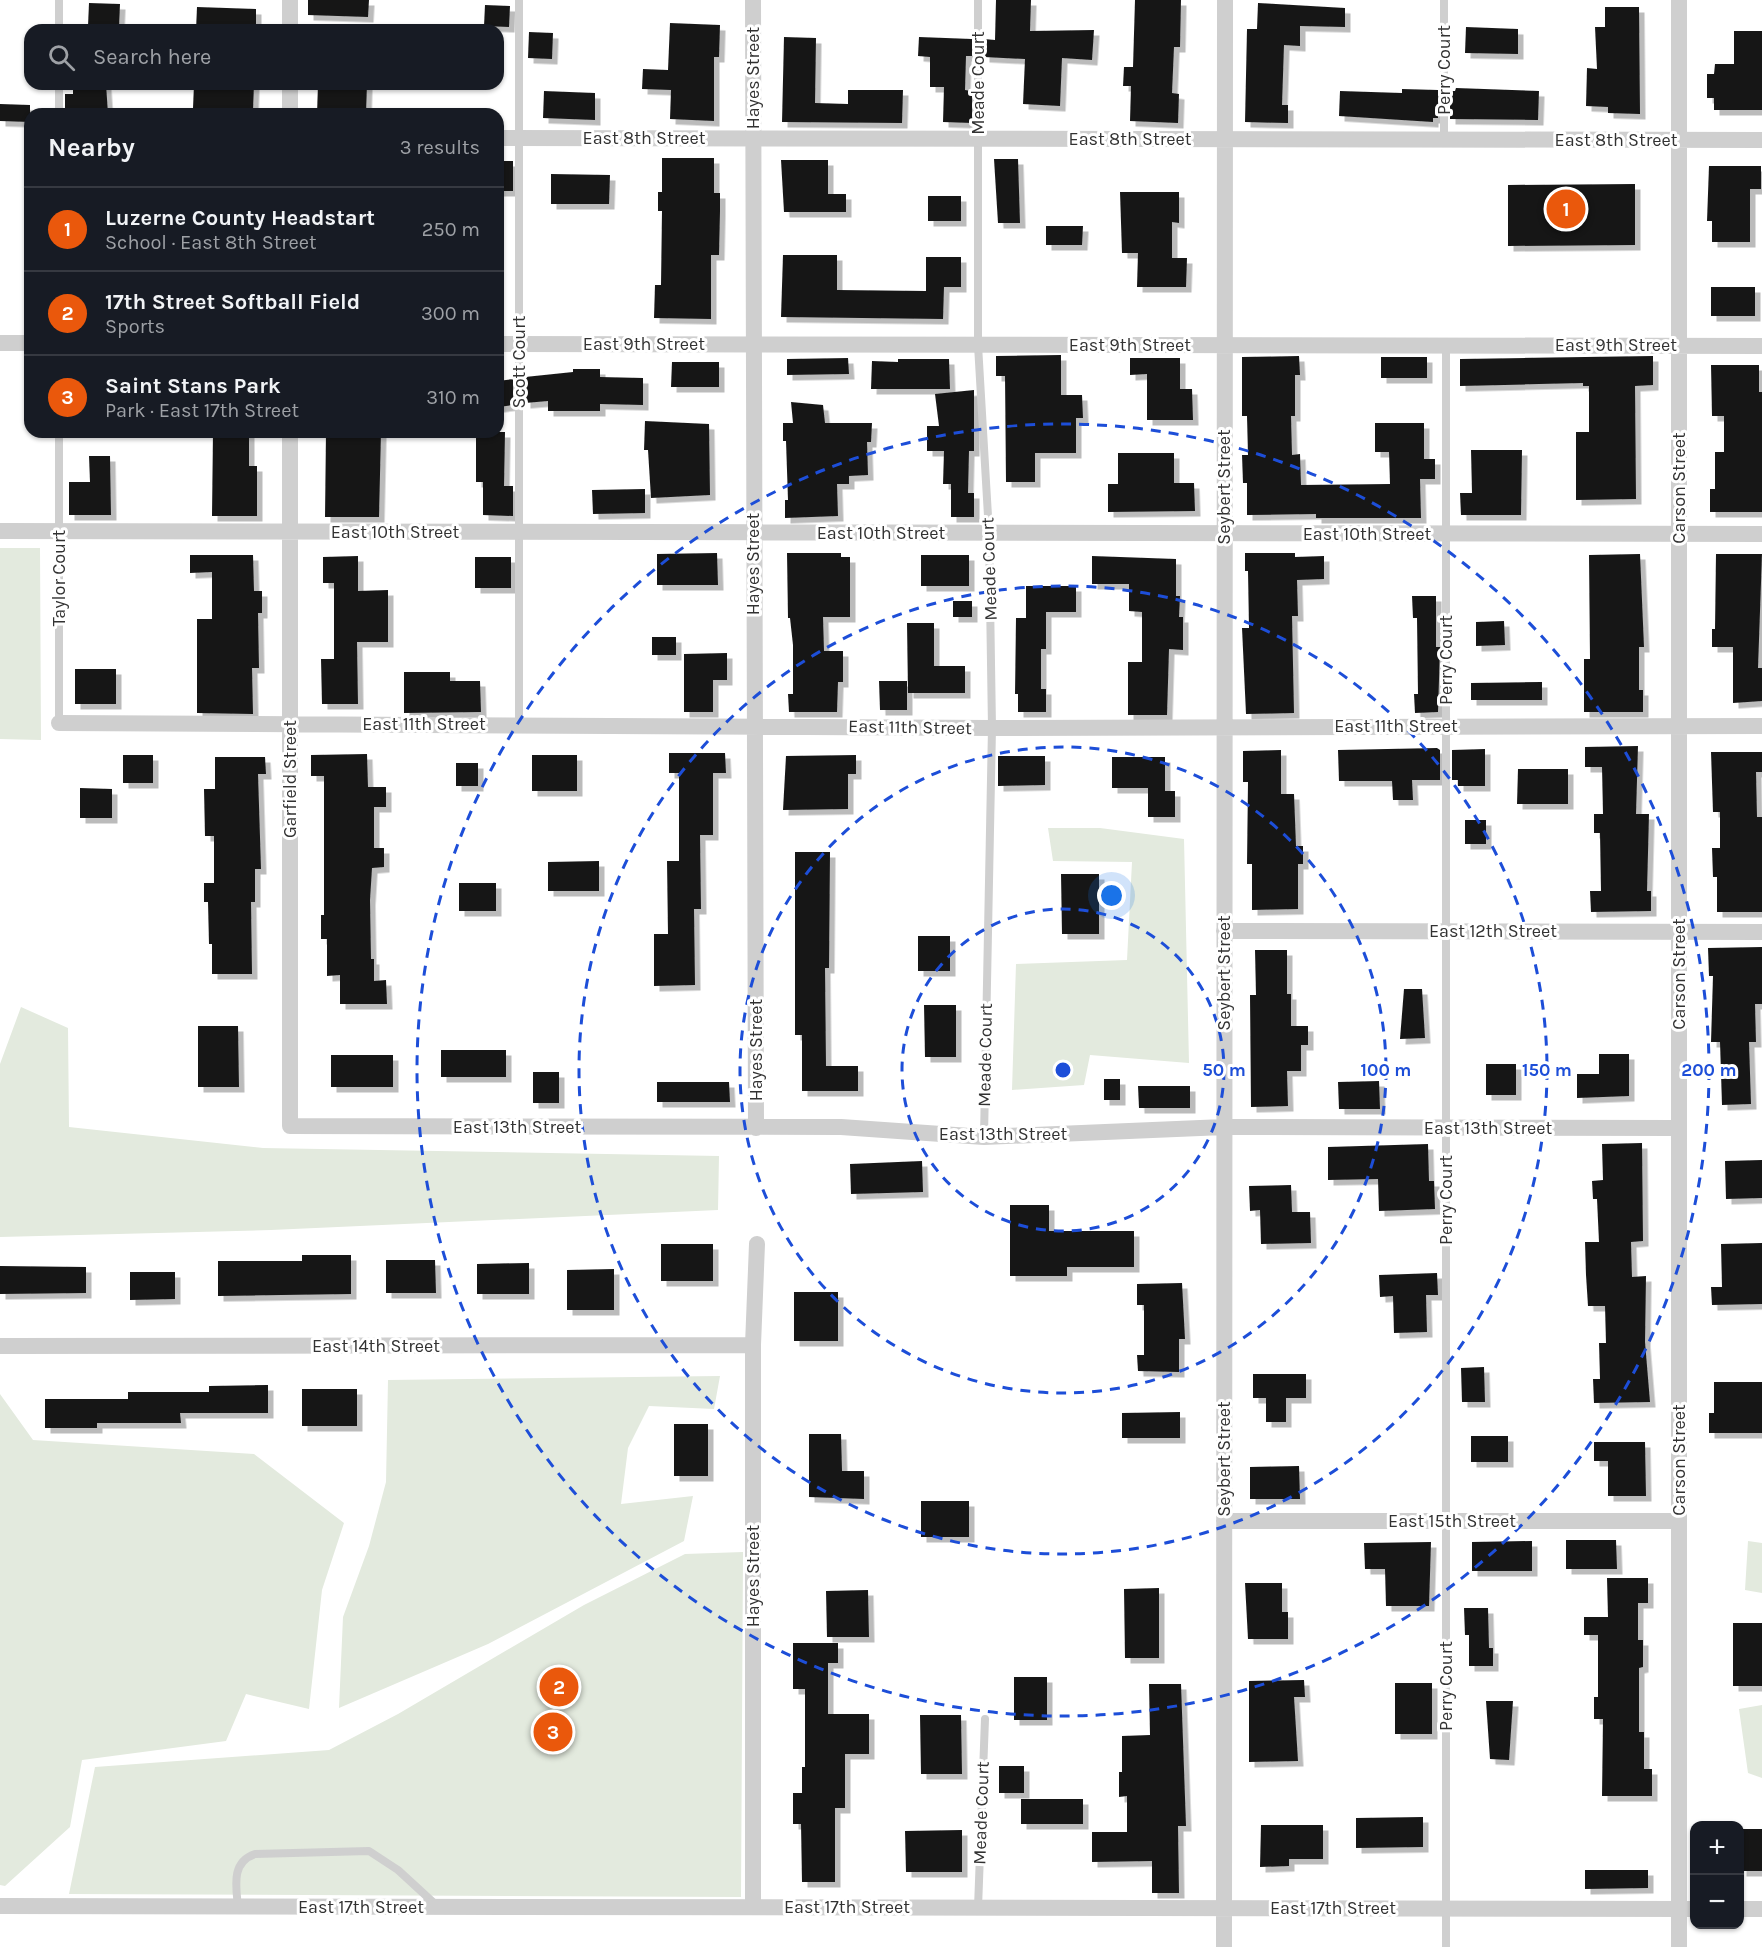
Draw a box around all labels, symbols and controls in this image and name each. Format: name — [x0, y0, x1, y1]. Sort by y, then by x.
search box — [24, 24, 504, 90]
street label: Perry Court — [1433, 25, 1455, 115]
street label: Hayes Street — [742, 26, 764, 129]
street label: Meade Court — [967, 31, 989, 135]
icon: search — [45, 41, 78, 74]
text: Search here — [93, 44, 211, 70]
street label: East 8th Street — [583, 127, 706, 149]
street label: East 8th Street — [1069, 128, 1192, 150]
street label: East 8th Street — [1555, 129, 1678, 151]
text: Nearby — [48, 132, 135, 163]
text: 3 results — [400, 136, 480, 159]
pin: 1 — [1546, 186, 1586, 232]
text: Luzerne County Headstart — [105, 205, 375, 231]
text: 1 — [64, 218, 71, 241]
text: 250 m — [422, 218, 480, 241]
text: School · East 8th Street — [105, 231, 317, 254]
text: 17th Street Softball Field — [105, 289, 360, 315]
text: 2 — [61, 302, 74, 325]
text: 300 m — [421, 302, 480, 325]
text: Sports — [105, 315, 165, 338]
street label: Scott Court — [508, 315, 530, 408]
street label: East 9th Street — [583, 333, 705, 355]
street label: East 9th Street — [1069, 334, 1191, 356]
street label: East 9th Street — [1555, 334, 1677, 356]
text: Saint Stans Park — [105, 373, 281, 399]
text: 3 — [61, 386, 74, 409]
text: 310 m — [426, 386, 480, 409]
text: Park · East 17th Street — [105, 399, 299, 422]
street label: Seybert Street — [1213, 429, 1235, 545]
street label: Carson Street — [1668, 432, 1690, 544]
street label: Hayes Street — [742, 512, 764, 615]
street label: Meade Court — [976, 517, 1002, 621]
street label: East 10th Street — [331, 521, 459, 543]
street label: East 10th Street — [817, 522, 945, 544]
street label: East 10th Street — [1303, 523, 1431, 545]
street label: Taylor Court — [48, 530, 70, 626]
street label: Perry Court — [1435, 615, 1457, 705]
street label: East 11th Street — [362, 713, 486, 735]
street label: East 11th Street — [848, 715, 972, 739]
street label: East 11th Street — [1334, 715, 1458, 737]
street label: Garfield Street — [279, 720, 301, 838]
your location — [1097, 881, 1126, 910]
street label: Seybert Street — [1213, 915, 1235, 1031]
street label: Carson Street — [1668, 918, 1690, 1030]
street label: East 12th Street — [1429, 920, 1557, 942]
street label: Hayes Street — [745, 998, 767, 1101]
street label: Meade Court — [973, 1003, 997, 1107]
text: 50 m — [1202, 1059, 1246, 1081]
text: 100 m — [1361, 1059, 1411, 1081]
text: 150 m — [1522, 1059, 1572, 1081]
text: 200 m — [1681, 1059, 1737, 1081]
centre of rings — [1053, 1060, 1073, 1080]
street label: East 13th Street — [453, 1116, 581, 1138]
street label: East 13th Street — [1424, 1117, 1552, 1139]
street label: East 13th Street — [939, 1123, 1067, 1145]
street label: Perry Court — [1435, 1155, 1457, 1245]
street label: East 14th Street — [312, 1335, 440, 1357]
street label: Seybert Street — [1213, 1401, 1235, 1517]
street label: Carson Street — [1668, 1404, 1690, 1516]
street label: East 15th Street — [1388, 1510, 1516, 1532]
street label: Hayes Street — [742, 1524, 764, 1627]
street label: Perry Court — [1435, 1641, 1457, 1731]
pin: 2 — [540, 1664, 578, 1710]
pin: 3 — [534, 1710, 572, 1754]
street label: Meade Court — [968, 1761, 994, 1865]
map controls — [1690, 1821, 1744, 1929]
button: + — [1690, 1821, 1744, 1875]
button: − — [1690, 1875, 1744, 1929]
street label: East 17th Street — [298, 1896, 424, 1918]
street label: East 17th Street — [784, 1896, 910, 1918]
street label: East 17th Street — [1270, 1897, 1396, 1919]

